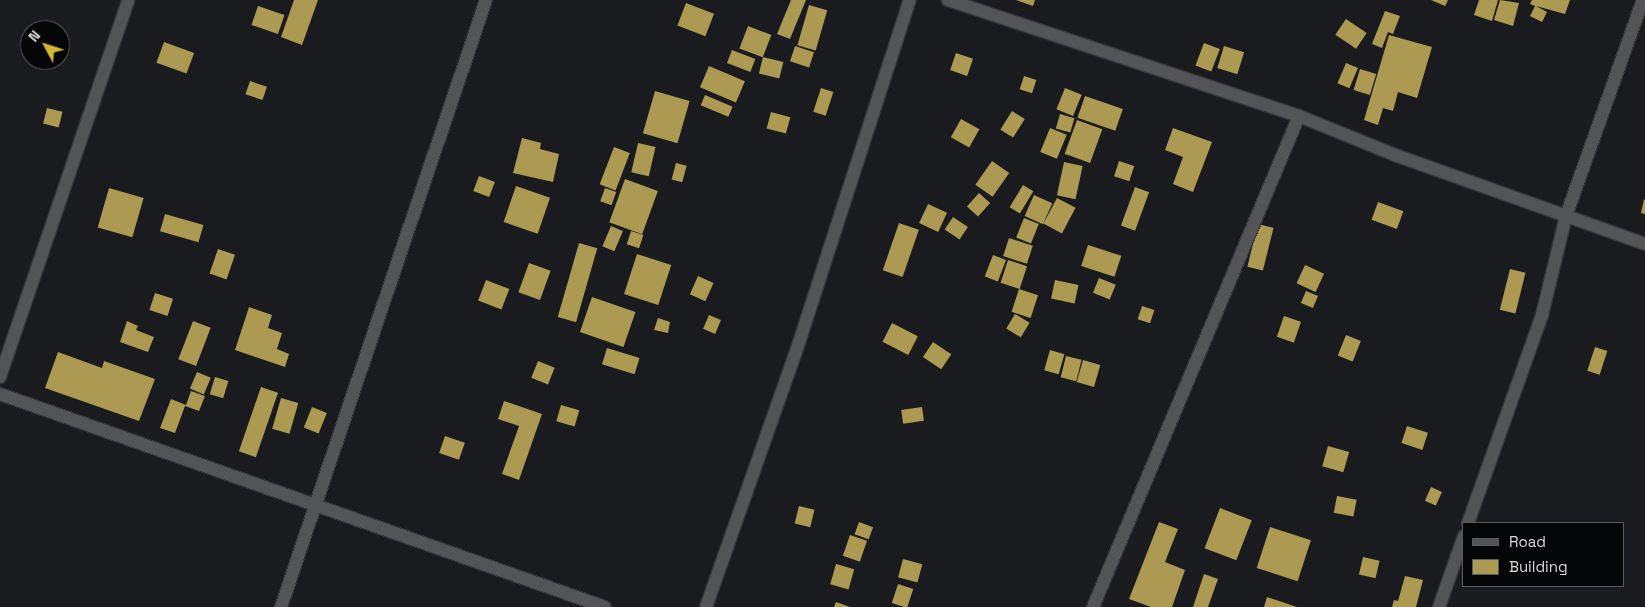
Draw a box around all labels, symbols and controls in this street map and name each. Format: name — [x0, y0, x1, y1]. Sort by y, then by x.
north arrow — [20, 20, 70, 70]
text: N — [24, 27, 44, 45]
legend — [1462, 522, 1625, 587]
text: Road — [1509, 532, 1546, 551]
text: Building — [1509, 557, 1568, 576]

